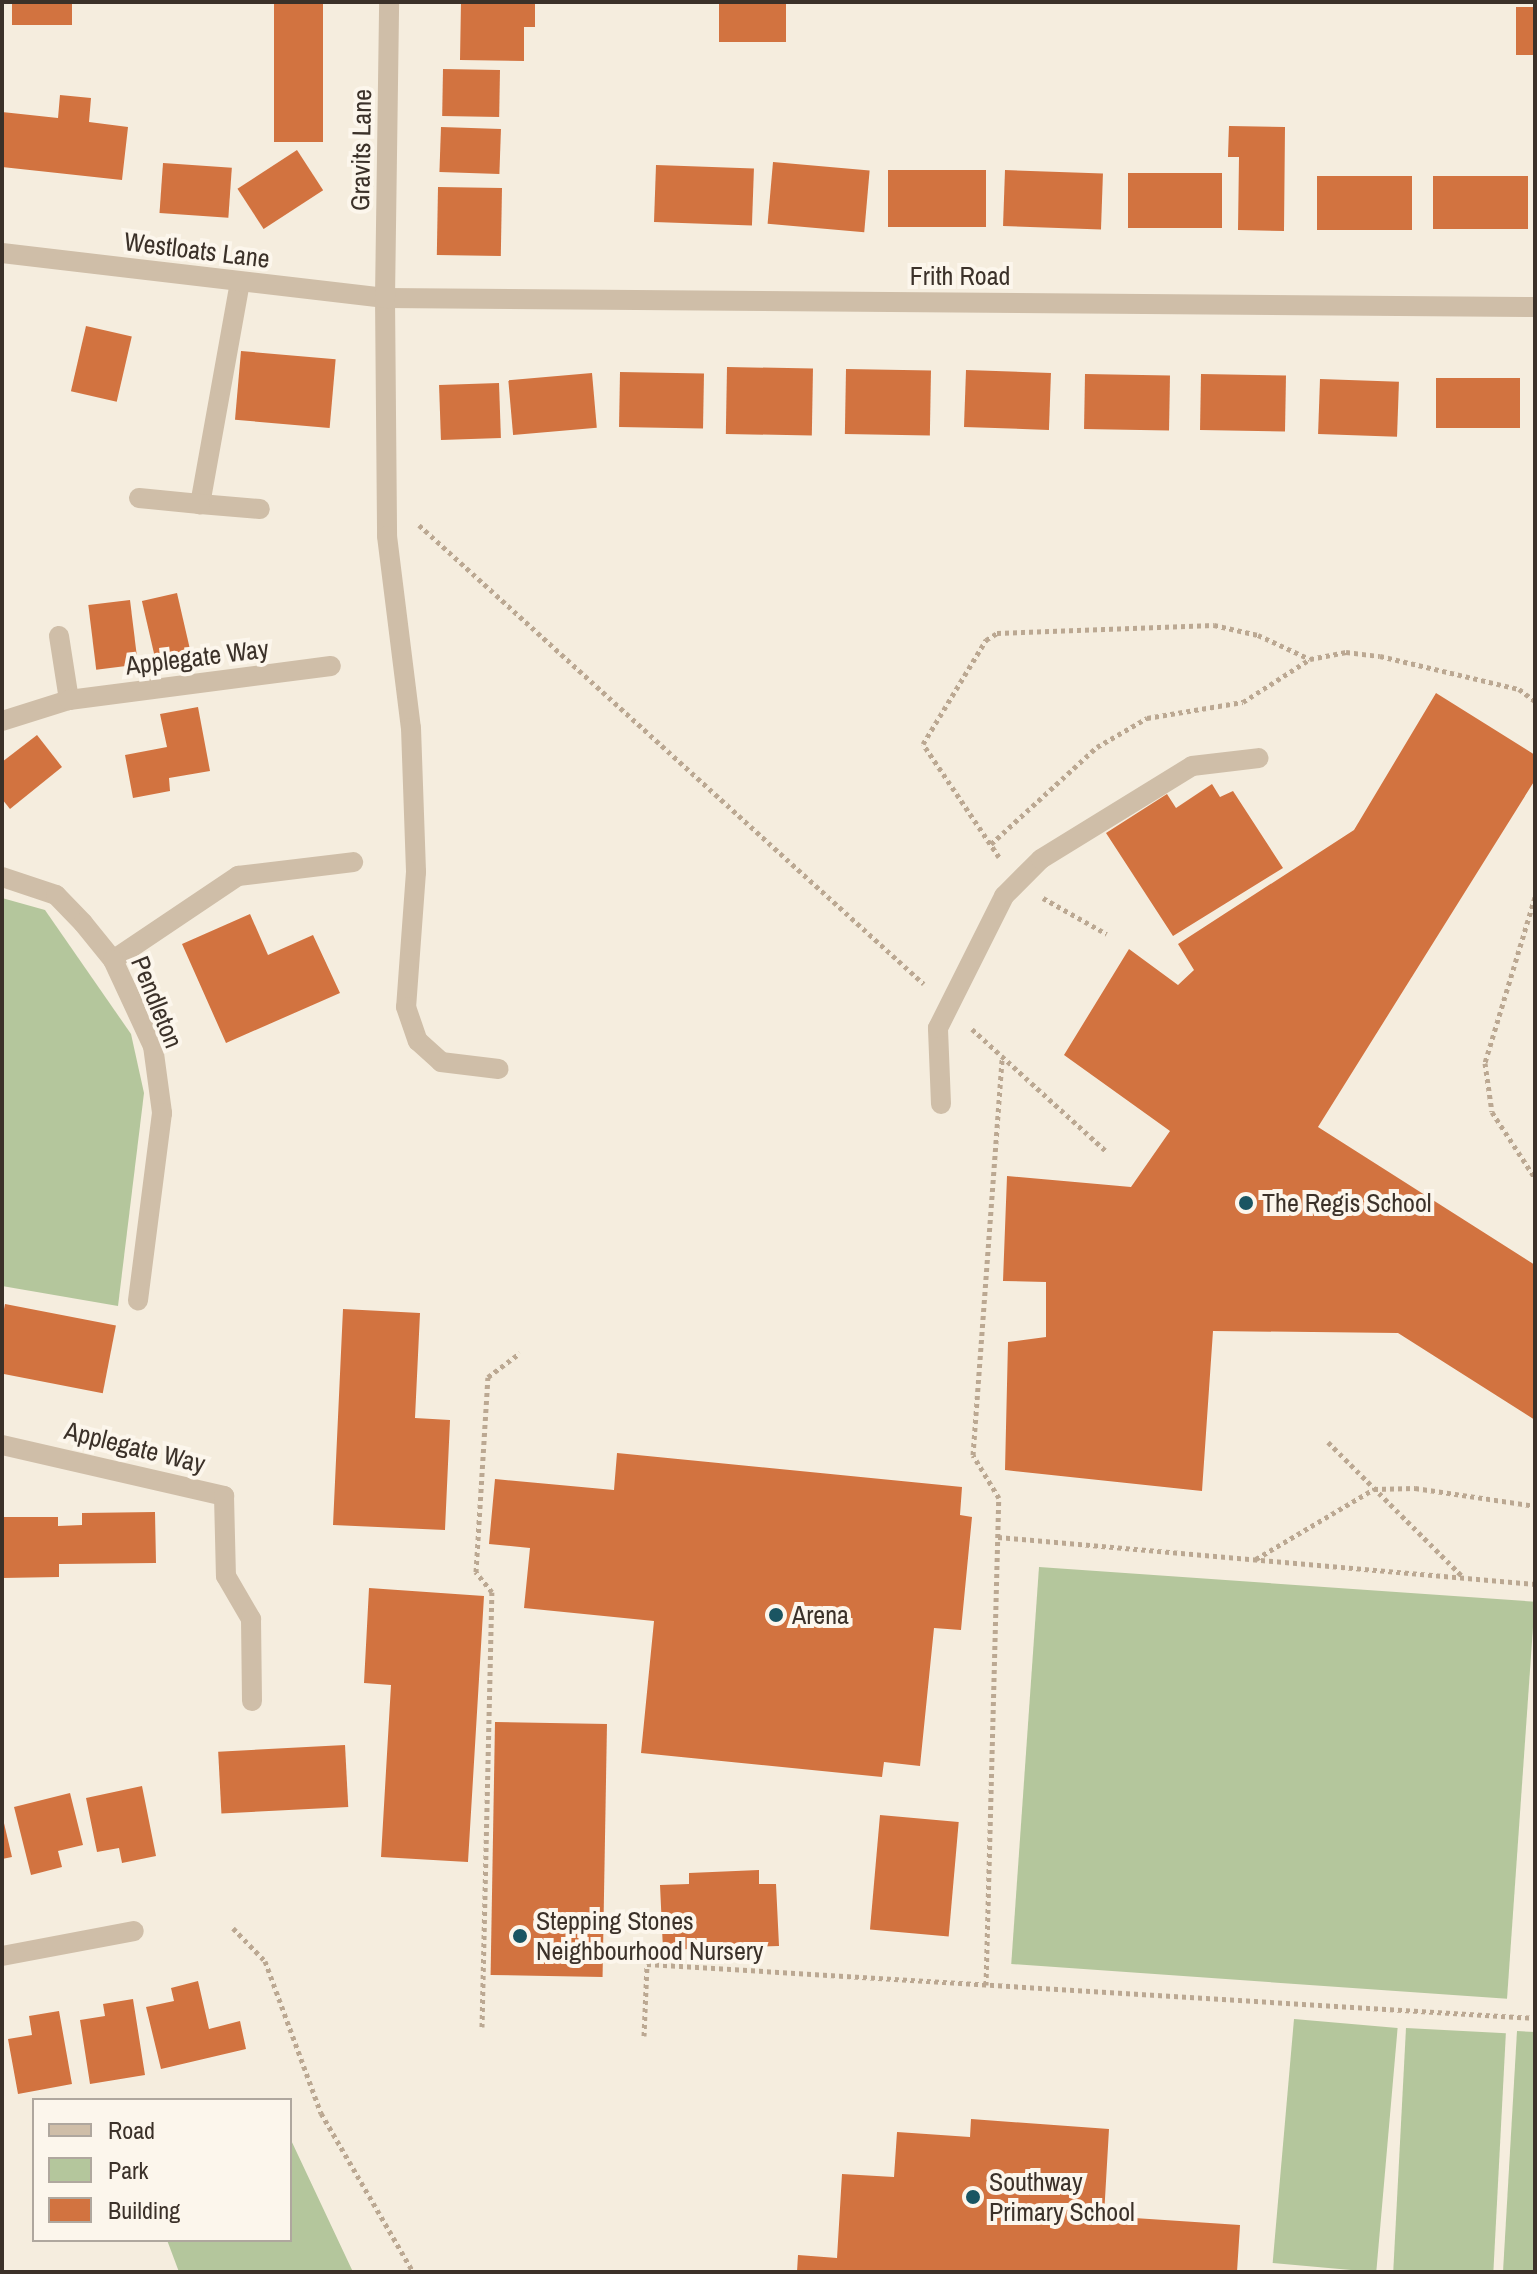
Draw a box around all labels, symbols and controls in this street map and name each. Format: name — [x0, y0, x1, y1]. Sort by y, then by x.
street label: Gravits Lane — [344, 89, 378, 211]
street label: Westloats Lane — [122, 226, 272, 274]
street label: Frith Road — [910, 260, 1010, 292]
street label: Applegate Way — [124, 633, 270, 681]
street label: Pendleton — [125, 952, 189, 1052]
place label: The Regis School — [1262, 1187, 1431, 1219]
marker: The Regis School — [1237, 1194, 1255, 1212]
street label: Applegate Way — [61, 1414, 209, 1480]
place label: Arena — [792, 1599, 849, 1631]
marker: Arena — [767, 1606, 785, 1624]
place label: Stepping Stones Neighbourhood Nursery — [536, 1905, 764, 1966]
marker: Stepping Stones Neighbourhood Nursery — [511, 1927, 529, 1945]
legend — [32, 2098, 292, 2242]
text: Road — [108, 2114, 155, 2146]
text: Park — [108, 2154, 148, 2186]
place label: Southway Primary School — [989, 2166, 1135, 2228]
marker: Southway Primary School — [964, 2188, 982, 2206]
text: Building — [108, 2194, 180, 2226]

